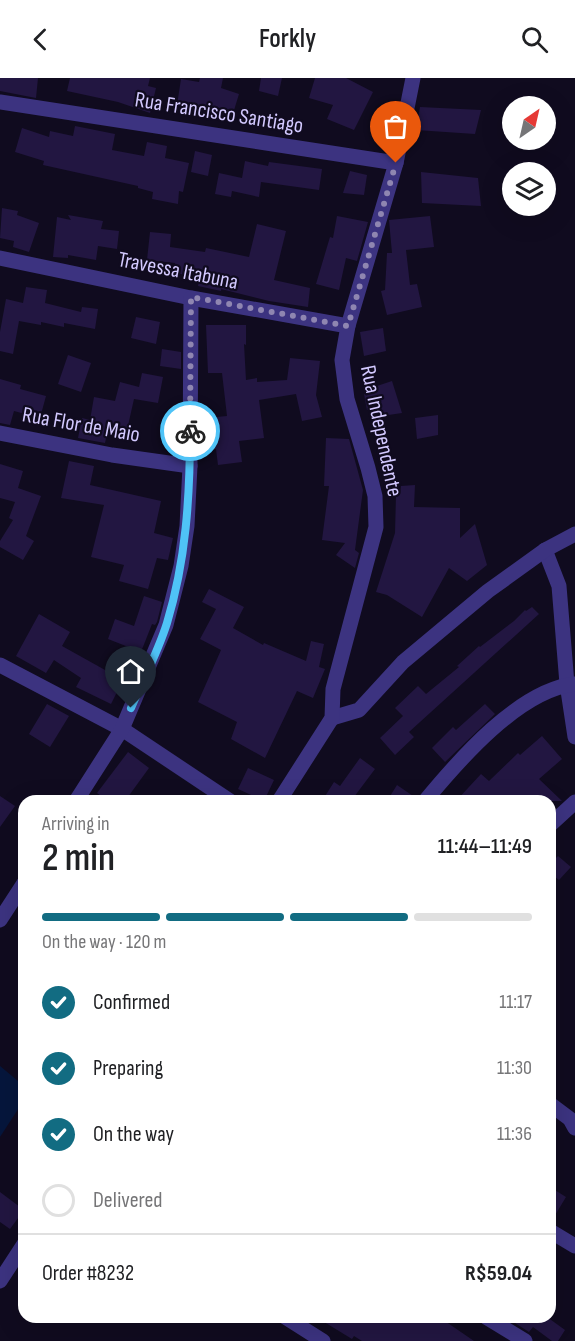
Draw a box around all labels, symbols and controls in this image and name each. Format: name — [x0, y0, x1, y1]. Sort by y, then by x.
icon: back — [24, 23, 57, 56]
text: Forkly — [259, 23, 316, 55]
icon: search — [518, 23, 551, 56]
street label: Rua Francisco Santiago — [133, 86, 305, 140]
north arrow — [502, 96, 556, 150]
map controls — [502, 96, 556, 216]
pin — [370, 101, 421, 163]
icon: bag — [379, 110, 412, 143]
button: layers — [502, 162, 556, 216]
street label: Travessa Itabuna — [116, 246, 240, 296]
street label: Rua Independente — [354, 363, 408, 499]
street label: Rua Flor de Maio — [20, 401, 142, 449]
courier — [160, 401, 220, 461]
icon: bike — [174, 415, 207, 448]
pin — [105, 646, 156, 708]
icon: home — [114, 655, 147, 688]
text: Arriving in — [42, 812, 110, 836]
text: 11:44–11:49 — [438, 833, 532, 860]
text: 2 min — [42, 835, 115, 882]
text: On the way · 120 m — [42, 930, 166, 954]
icon: check — [42, 986, 75, 1019]
text: Confirmed — [93, 989, 170, 1016]
text: 11:17 — [499, 990, 532, 1014]
icon: check — [42, 1052, 75, 1085]
text: Preparing — [93, 1055, 163, 1082]
text: 11:30 — [497, 1056, 532, 1080]
icon: check — [42, 1118, 75, 1151]
text: On the way — [93, 1121, 174, 1148]
text: 11:36 — [497, 1122, 532, 1146]
text: Delivered — [93, 1187, 162, 1214]
text: Order #8232 — [42, 1260, 134, 1287]
text: R$59.04 — [465, 1260, 532, 1287]

